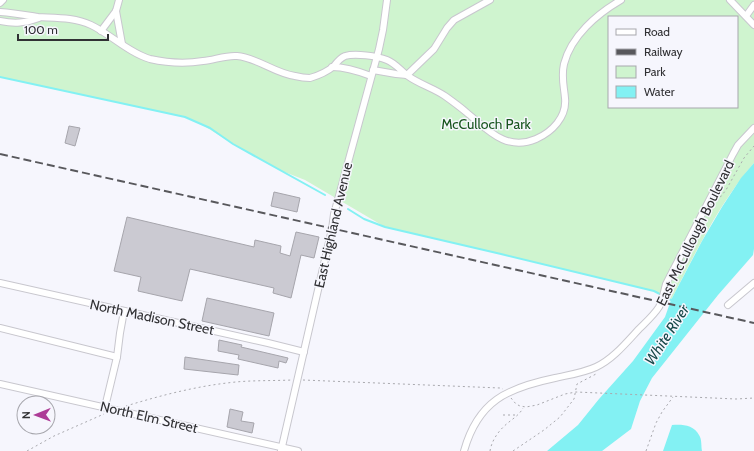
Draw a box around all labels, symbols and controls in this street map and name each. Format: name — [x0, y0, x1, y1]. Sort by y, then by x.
scale bar — [18, 16, 108, 42]
legend — [608, 16, 738, 108]
text: 100 m — [24, 22, 58, 37]
text: Road — [644, 24, 670, 39]
text: Railway — [644, 44, 682, 59]
text: Park — [644, 64, 666, 79]
text: Water — [644, 84, 675, 99]
park label: McCulloch Park — [441, 115, 532, 133]
street label: East McCullough Boulevard — [652, 157, 738, 309]
street label: East Highland Avenue — [310, 160, 356, 290]
street label: North Madison Street — [88, 295, 216, 339]
water label: White River — [641, 300, 694, 368]
north arrow — [16, 395, 56, 435]
street label: North Elm Street — [98, 397, 200, 437]
text: N — [19, 411, 33, 419]

